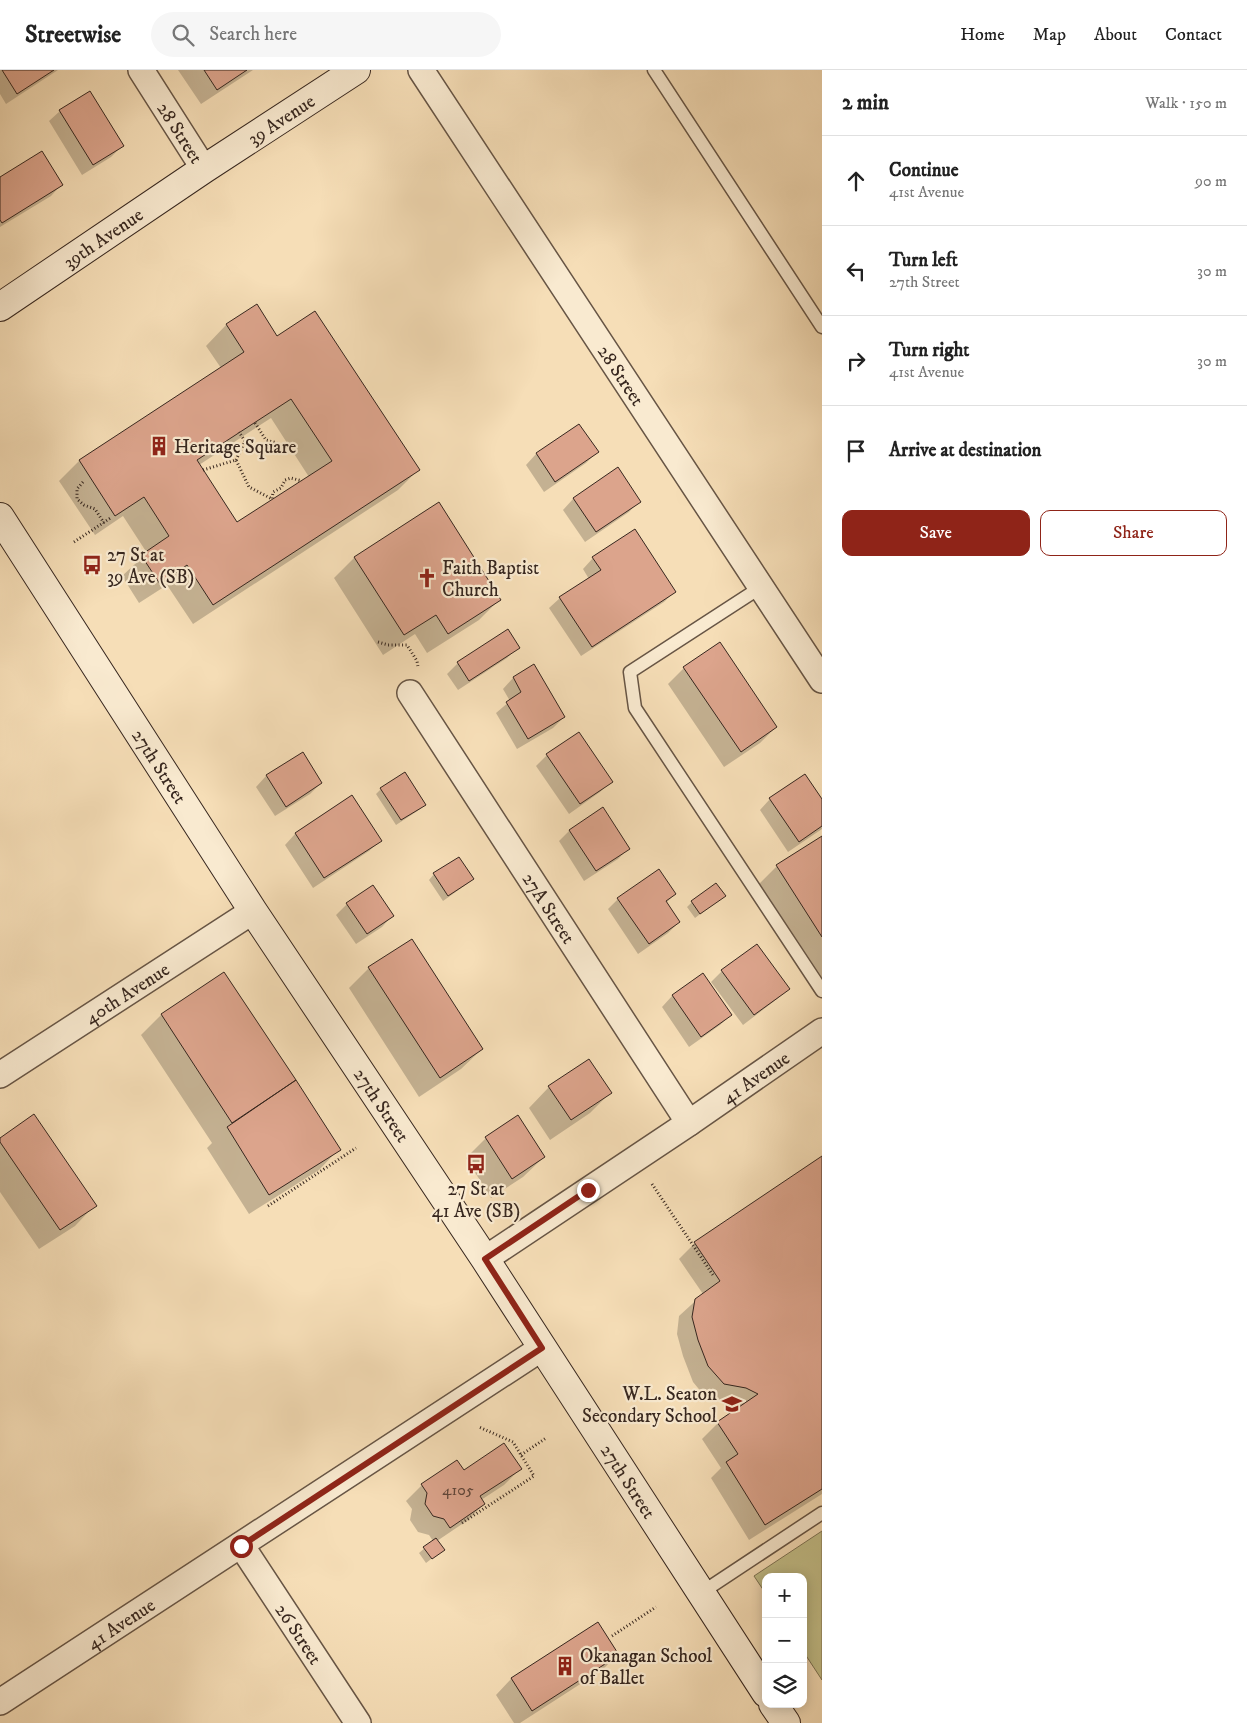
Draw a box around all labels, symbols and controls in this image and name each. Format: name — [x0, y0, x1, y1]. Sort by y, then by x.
search box — [151, 12, 501, 57]
text: Streetwise — [25, 20, 121, 50]
icon: search — [169, 21, 197, 49]
text: Search here — [209, 23, 297, 46]
text: Home — [960, 24, 1005, 46]
text: Map — [1033, 24, 1066, 46]
text: About — [1094, 24, 1137, 46]
text: Contact — [1165, 24, 1222, 46]
street label: 39 Avenue — [244, 90, 320, 150]
text: 2 min — [842, 90, 889, 116]
text: Walk · 150 m — [1145, 93, 1227, 113]
street label: 28 Street — [152, 98, 207, 168]
text: Continue — [889, 159, 959, 182]
icon: ahead — [842, 167, 870, 195]
text: 90 m — [1195, 171, 1227, 191]
text: 41st Avenue — [889, 182, 964, 202]
street label: 39th Avenue — [59, 204, 148, 274]
text: Turn left — [889, 249, 958, 272]
icon: left — [842, 257, 870, 285]
text: 30 m — [1197, 261, 1227, 281]
text: 27th Street — [889, 272, 960, 292]
text: Turn right — [889, 339, 969, 362]
street label: 28 Street — [592, 341, 649, 411]
icon: right — [842, 347, 870, 375]
text: 30 m — [1197, 351, 1227, 371]
text: 41st Avenue — [889, 362, 964, 382]
building icon: Heritage Square — [148, 435, 170, 457]
place label: Heritage Square — [174, 436, 296, 460]
icon: arrive — [842, 437, 870, 465]
text: Arrive at destination — [889, 439, 1041, 462]
button: Save — [842, 510, 1030, 556]
button: Share — [1040, 510, 1227, 556]
place label: 27 St at 39 Ave (SB) — [107, 544, 194, 589]
bus stop icon: 27 St at 39 Ave (SB) — [81, 554, 103, 576]
place label: Faith Baptist Church — [442, 557, 539, 602]
church icon: Faith Baptist Church — [416, 567, 438, 589]
street label: 27th Street — [126, 725, 191, 808]
street label: 27A Street — [517, 869, 580, 948]
street label: 40th Avenue — [81, 958, 174, 1030]
street label: 41 Avenue — [718, 1047, 795, 1110]
street label: 27th Street — [348, 1064, 414, 1147]
bus stop icon: 27 St at 41 Ave (SB) — [465, 1153, 487, 1175]
place label: 27 St at 41 Ave (SB) — [432, 1178, 520, 1223]
route end — [577, 1179, 600, 1202]
place label: W.L. Seaton Secondary School — [582, 1383, 717, 1428]
school or university icon: W.L. Seaton Secondary School — [721, 1393, 743, 1415]
street label: 27th Street — [595, 1440, 660, 1523]
house number: 4105 — [442, 1480, 474, 1500]
route start — [230, 1535, 253, 1558]
map controls — [762, 1573, 807, 1708]
button: + — [762, 1573, 807, 1618]
street label: 41 Avenue — [83, 1594, 160, 1655]
street label: 26 Street — [270, 1600, 326, 1669]
button: − — [762, 1618, 807, 1663]
place label: Okanagan School of Ballet — [580, 1645, 713, 1690]
building icon: Okanagan School of Ballet — [554, 1655, 576, 1677]
button: layers — [762, 1663, 807, 1708]

